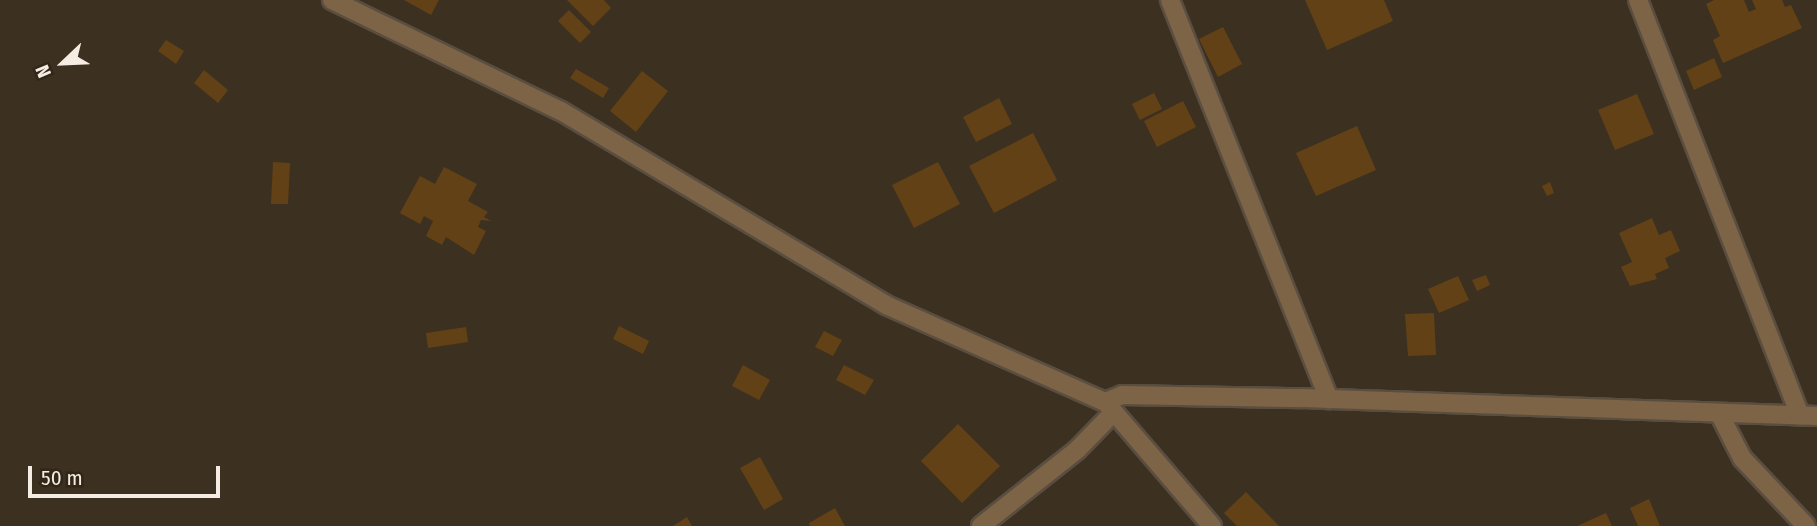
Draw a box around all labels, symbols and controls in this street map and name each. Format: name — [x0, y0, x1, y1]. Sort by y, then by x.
north arrow — [28, 28, 98, 98]
text: N — [30, 62, 56, 81]
scale bar — [32, 452, 224, 496]
text: 50 m — [41, 465, 83, 491]

